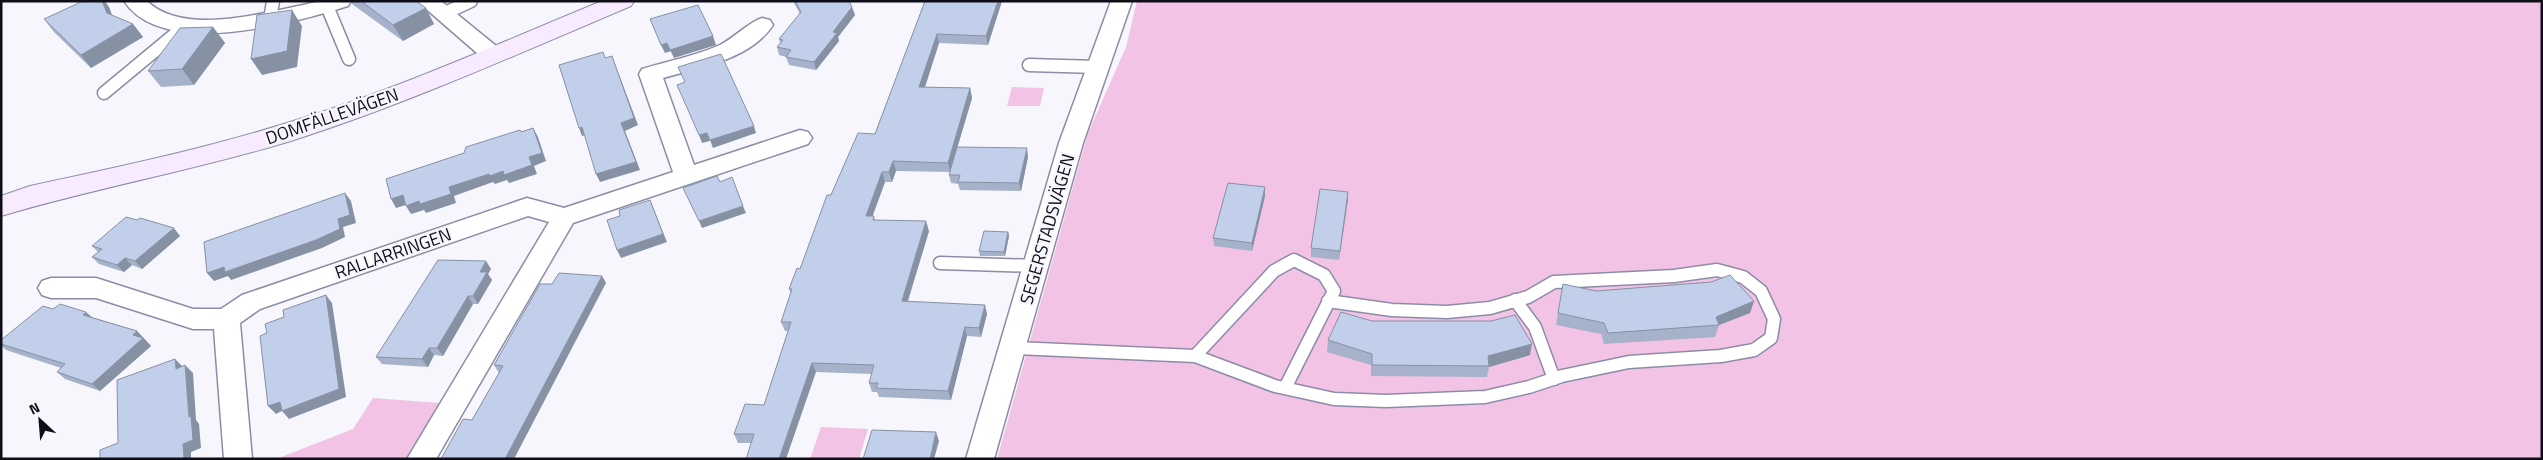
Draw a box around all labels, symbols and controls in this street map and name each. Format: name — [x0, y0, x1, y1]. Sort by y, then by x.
street label: DOMFÄLLEVÄGEN — [262, 81, 402, 151]
street label: SEGERSTADSVÄGEN — [1013, 150, 1081, 308]
street label: RALLARRINGEN — [331, 220, 455, 286]
north arrow — [15, 395, 65, 445]
text: N — [25, 396, 43, 419]

